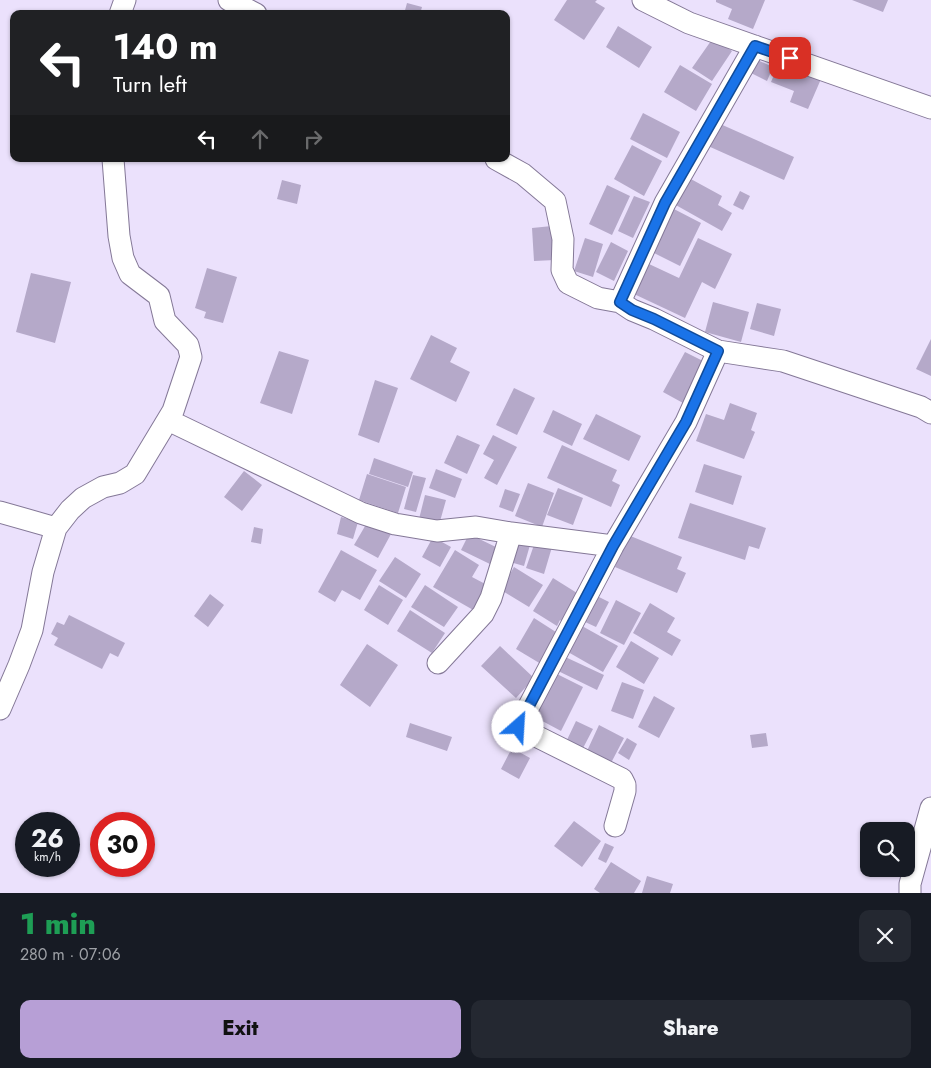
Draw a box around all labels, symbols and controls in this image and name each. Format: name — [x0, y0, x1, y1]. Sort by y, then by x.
text: 140 m — [113, 22, 218, 72]
icon: left — [30, 30, 95, 95]
pin — [769, 37, 811, 79]
icon: arrive — [776, 44, 804, 72]
text: Turn left — [113, 68, 187, 100]
icon: left — [193, 125, 221, 153]
icon: ahead — [246, 125, 274, 153]
icon: right — [299, 125, 327, 153]
position arrow — [491, 700, 543, 752]
speed limit sign: 30 — [90, 812, 155, 877]
text: 26 — [31, 820, 64, 856]
map controls — [860, 822, 915, 877]
button: search — [860, 822, 915, 877]
text: km/h — [34, 848, 61, 866]
text: 1 min — [20, 902, 96, 945]
button: close — [859, 910, 911, 962]
text: 280 m · 07:06 — [20, 943, 121, 966]
button: Exit — [20, 1000, 461, 1058]
button: Share — [471, 1000, 911, 1058]

